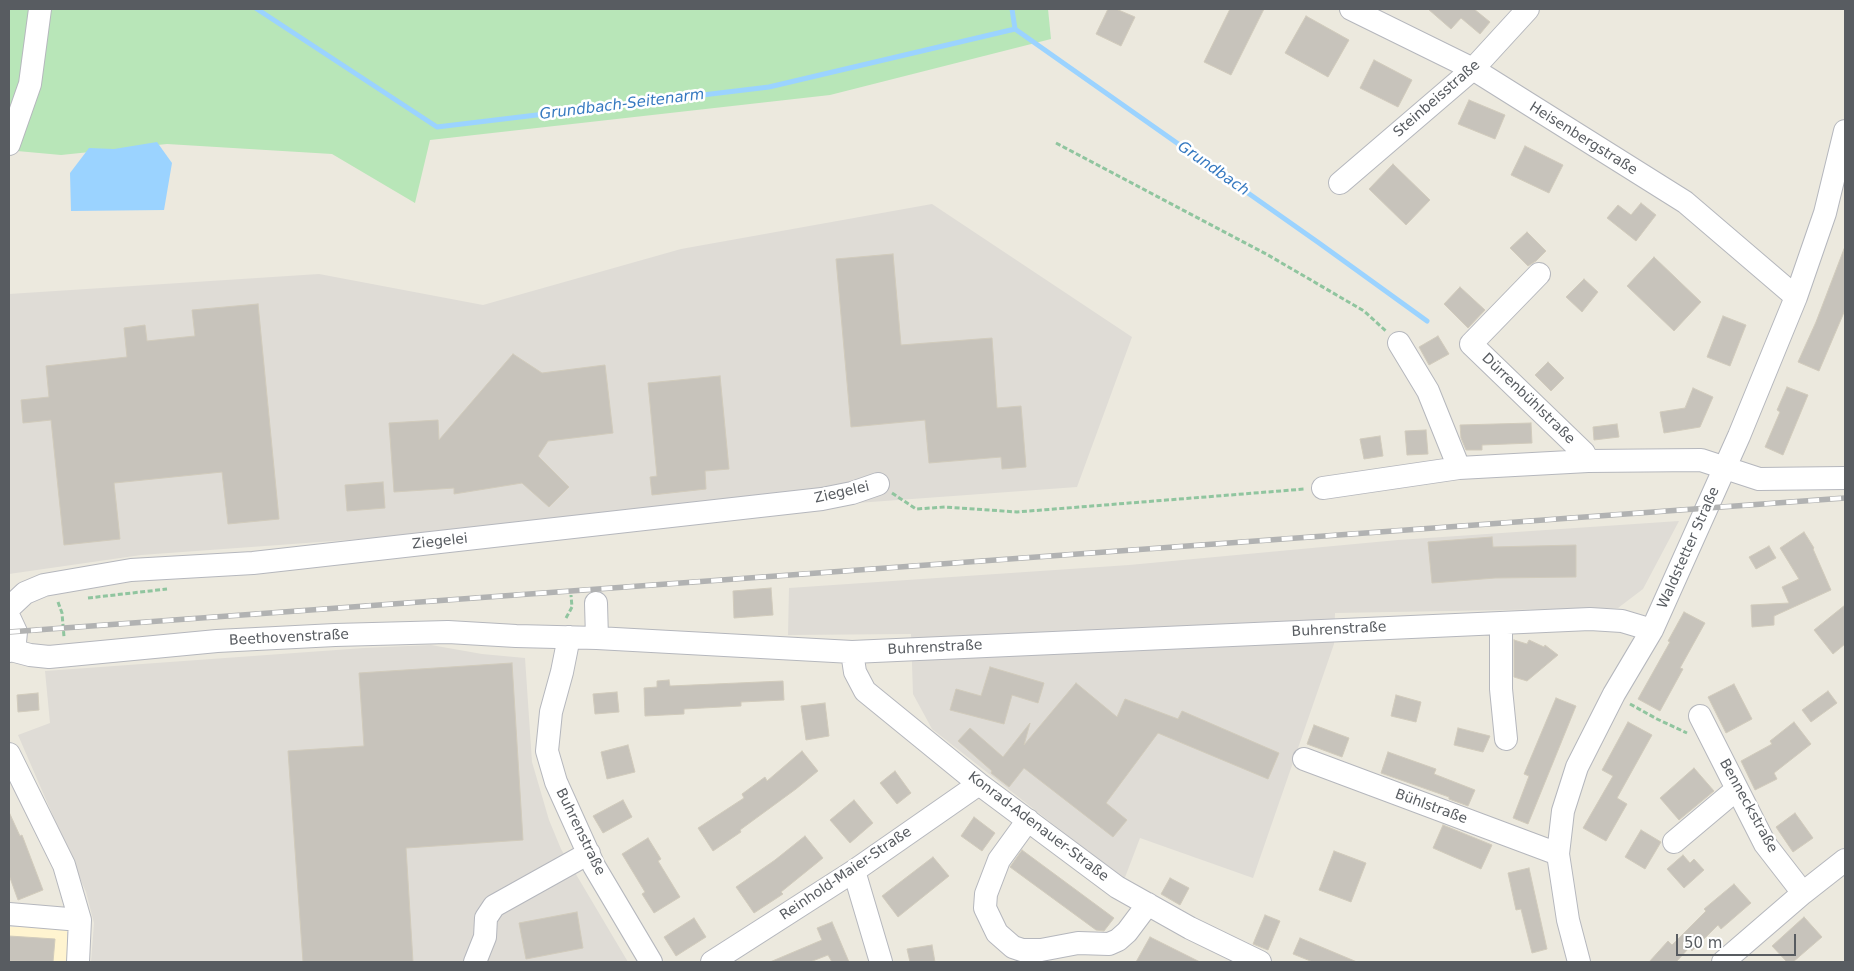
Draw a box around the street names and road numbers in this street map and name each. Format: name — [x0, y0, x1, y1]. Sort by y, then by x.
street label: Steinbeisstraße — [1390, 57, 1484, 141]
street label: Heisenbergstraße — [1526, 99, 1640, 179]
street label: Dürrenbühlstraße — [1478, 350, 1578, 448]
street label: Ziegelei — [813, 479, 871, 507]
street label: Waldstetter Straße — [1655, 484, 1723, 612]
street label: Ziegelei — [411, 531, 469, 553]
street label: Buhrenstraße — [1291, 619, 1387, 641]
street label: Beethovenstraße — [229, 626, 349, 650]
street label: Buhrenstraße — [887, 637, 983, 659]
street label: Benneckstraße — [1715, 756, 1781, 856]
street label: Konrad-Adenauer-Straße — [964, 769, 1112, 885]
street label: Buhrenstraße — [552, 786, 608, 878]
street label: Bühlstraße — [1393, 786, 1469, 828]
street label: Reinhold-Maier-Straße — [777, 824, 915, 924]

